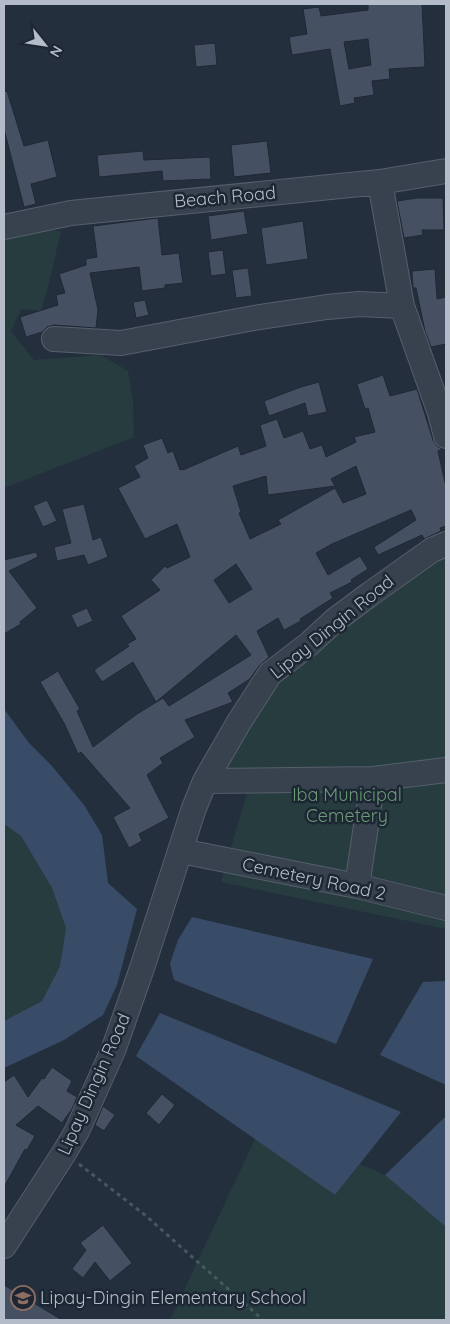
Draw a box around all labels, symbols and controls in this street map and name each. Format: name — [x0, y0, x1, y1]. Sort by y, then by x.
north arrow — [20, 20, 70, 70]
text: N — [46, 43, 67, 60]
street label: Beach Road — [173, 181, 277, 212]
street label: Lipay Dingin Road — [265, 570, 398, 684]
park label: Iba Municipal Cemetery — [292, 783, 402, 827]
street label: Cemetery Road 2 — [240, 852, 388, 905]
street label: Lipay Dingin Road — [52, 1009, 135, 1158]
school or university icon: Lipay-Dingin Elementary School — [10, 1285, 36, 1311]
place label: Lipay-Dingin Elementary School — [40, 1286, 306, 1309]

